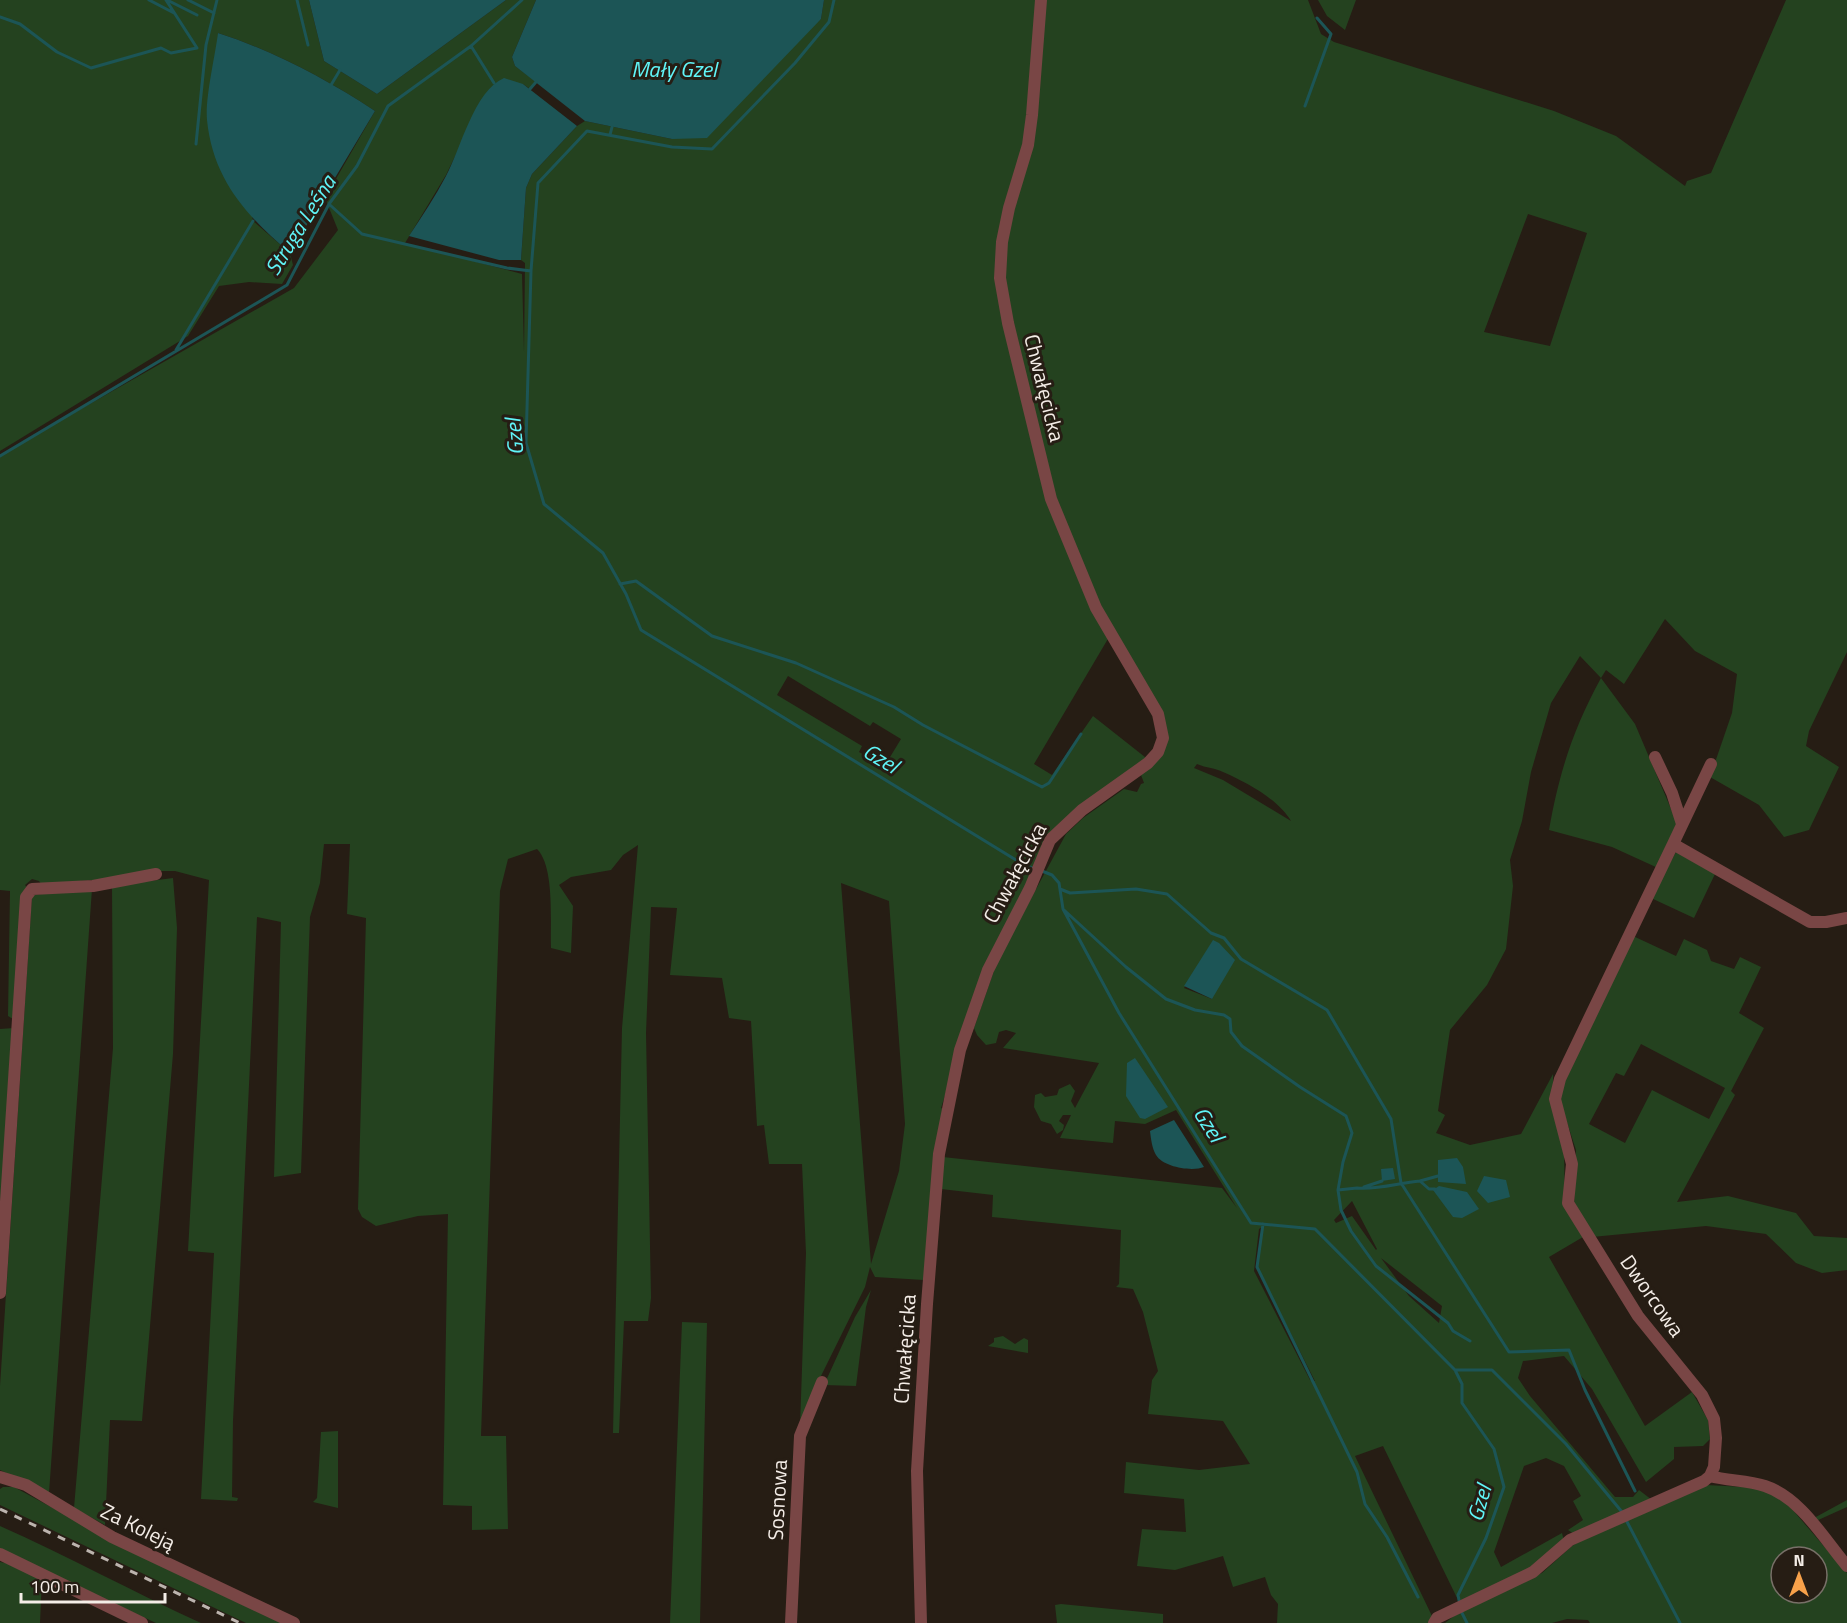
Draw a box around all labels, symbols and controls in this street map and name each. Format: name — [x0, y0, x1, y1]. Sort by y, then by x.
water label: Mały Gzel — [631, 52, 719, 86]
water label: Struga Leśna — [256, 166, 345, 282]
street label: Chwałęcicka — [1016, 331, 1074, 445]
water label: Gzel — [495, 415, 533, 457]
water label: Gzel — [857, 734, 907, 783]
street label: Chwałęcicka — [974, 816, 1054, 928]
water label: Gzel — [1185, 1099, 1234, 1150]
street label: Dworcowa — [1613, 1248, 1693, 1343]
street label: Chwałęcicka — [884, 1293, 924, 1405]
street label: Sosnowa — [759, 1458, 795, 1541]
water label: Gzel — [1458, 1479, 1501, 1525]
street label: Za Koleją — [96, 1494, 182, 1558]
north arrow — [1769, 1545, 1829, 1605]
text: N — [1793, 1548, 1805, 1572]
scale bar — [21, 1566, 165, 1604]
text: 100 m — [30, 1573, 79, 1600]

